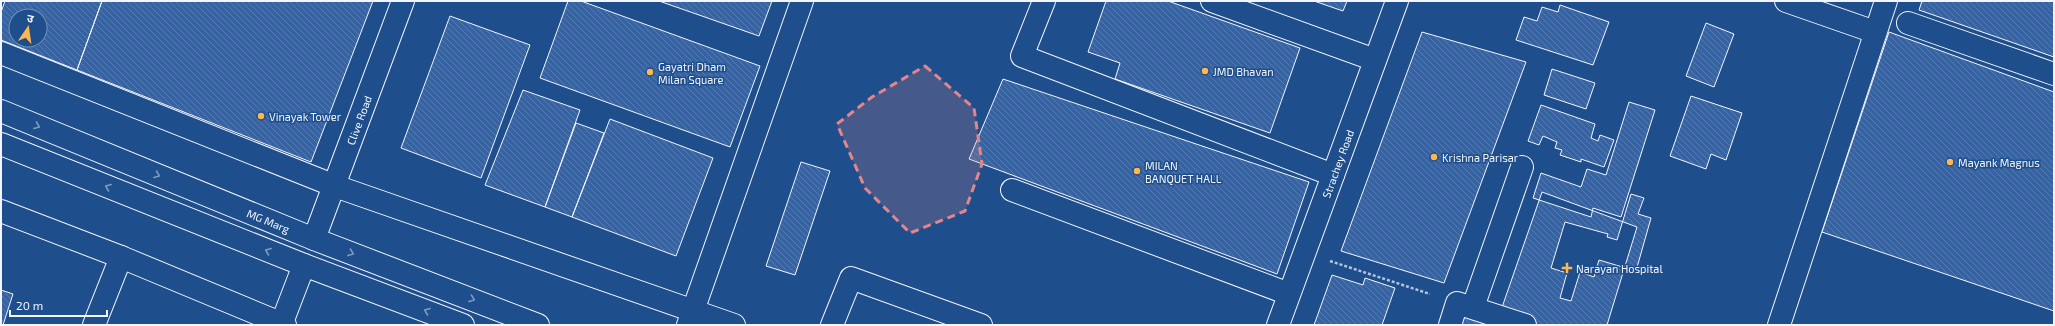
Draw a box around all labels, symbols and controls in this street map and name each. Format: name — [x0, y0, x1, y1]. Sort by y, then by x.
north arrow — [8, 8, 48, 48]
text: उ — [26, 11, 36, 25]
place label: Gayatri Dham Milan Square — [658, 60, 726, 86]
place label: JMD Bhavan — [1213, 65, 1274, 78]
marker: JMD Bhavan — [1200, 66, 1210, 76]
marker: Gayatri Dham Milan Square — [645, 67, 655, 77]
street label: Clive Road — [343, 94, 374, 147]
place label: Vinayak Tower — [269, 110, 342, 123]
marker: Vinayak Tower — [256, 111, 266, 121]
one-way arrow — [34, 121, 41, 129]
street label: Strachey Road — [1319, 128, 1356, 200]
place label: Krishna Parisar — [1442, 151, 1519, 164]
marker: Krishna Parisar — [1429, 152, 1439, 162]
place label: Mayank Magnus — [1958, 156, 2040, 169]
marker: Mayank Magnus — [1945, 157, 1955, 167]
place label: MILAN BANQUET HALL — [1145, 159, 1222, 186]
marker: MILAN BANQUET HALL — [1132, 166, 1142, 176]
one-way arrow — [154, 170, 161, 178]
one-way arrow — [105, 184, 113, 192]
street label: MG Marg — [245, 206, 292, 235]
one-way arrow — [264, 247, 271, 255]
one-way arrow — [347, 248, 354, 256]
marker: Narayan Hospital — [1561, 262, 1573, 274]
place label: Narayan Hospital — [1576, 262, 1663, 275]
scale bar — [10, 292, 107, 318]
one-way arrow — [468, 295, 475, 303]
text: 20 m — [16, 298, 43, 312]
one-way arrow — [423, 308, 430, 316]

